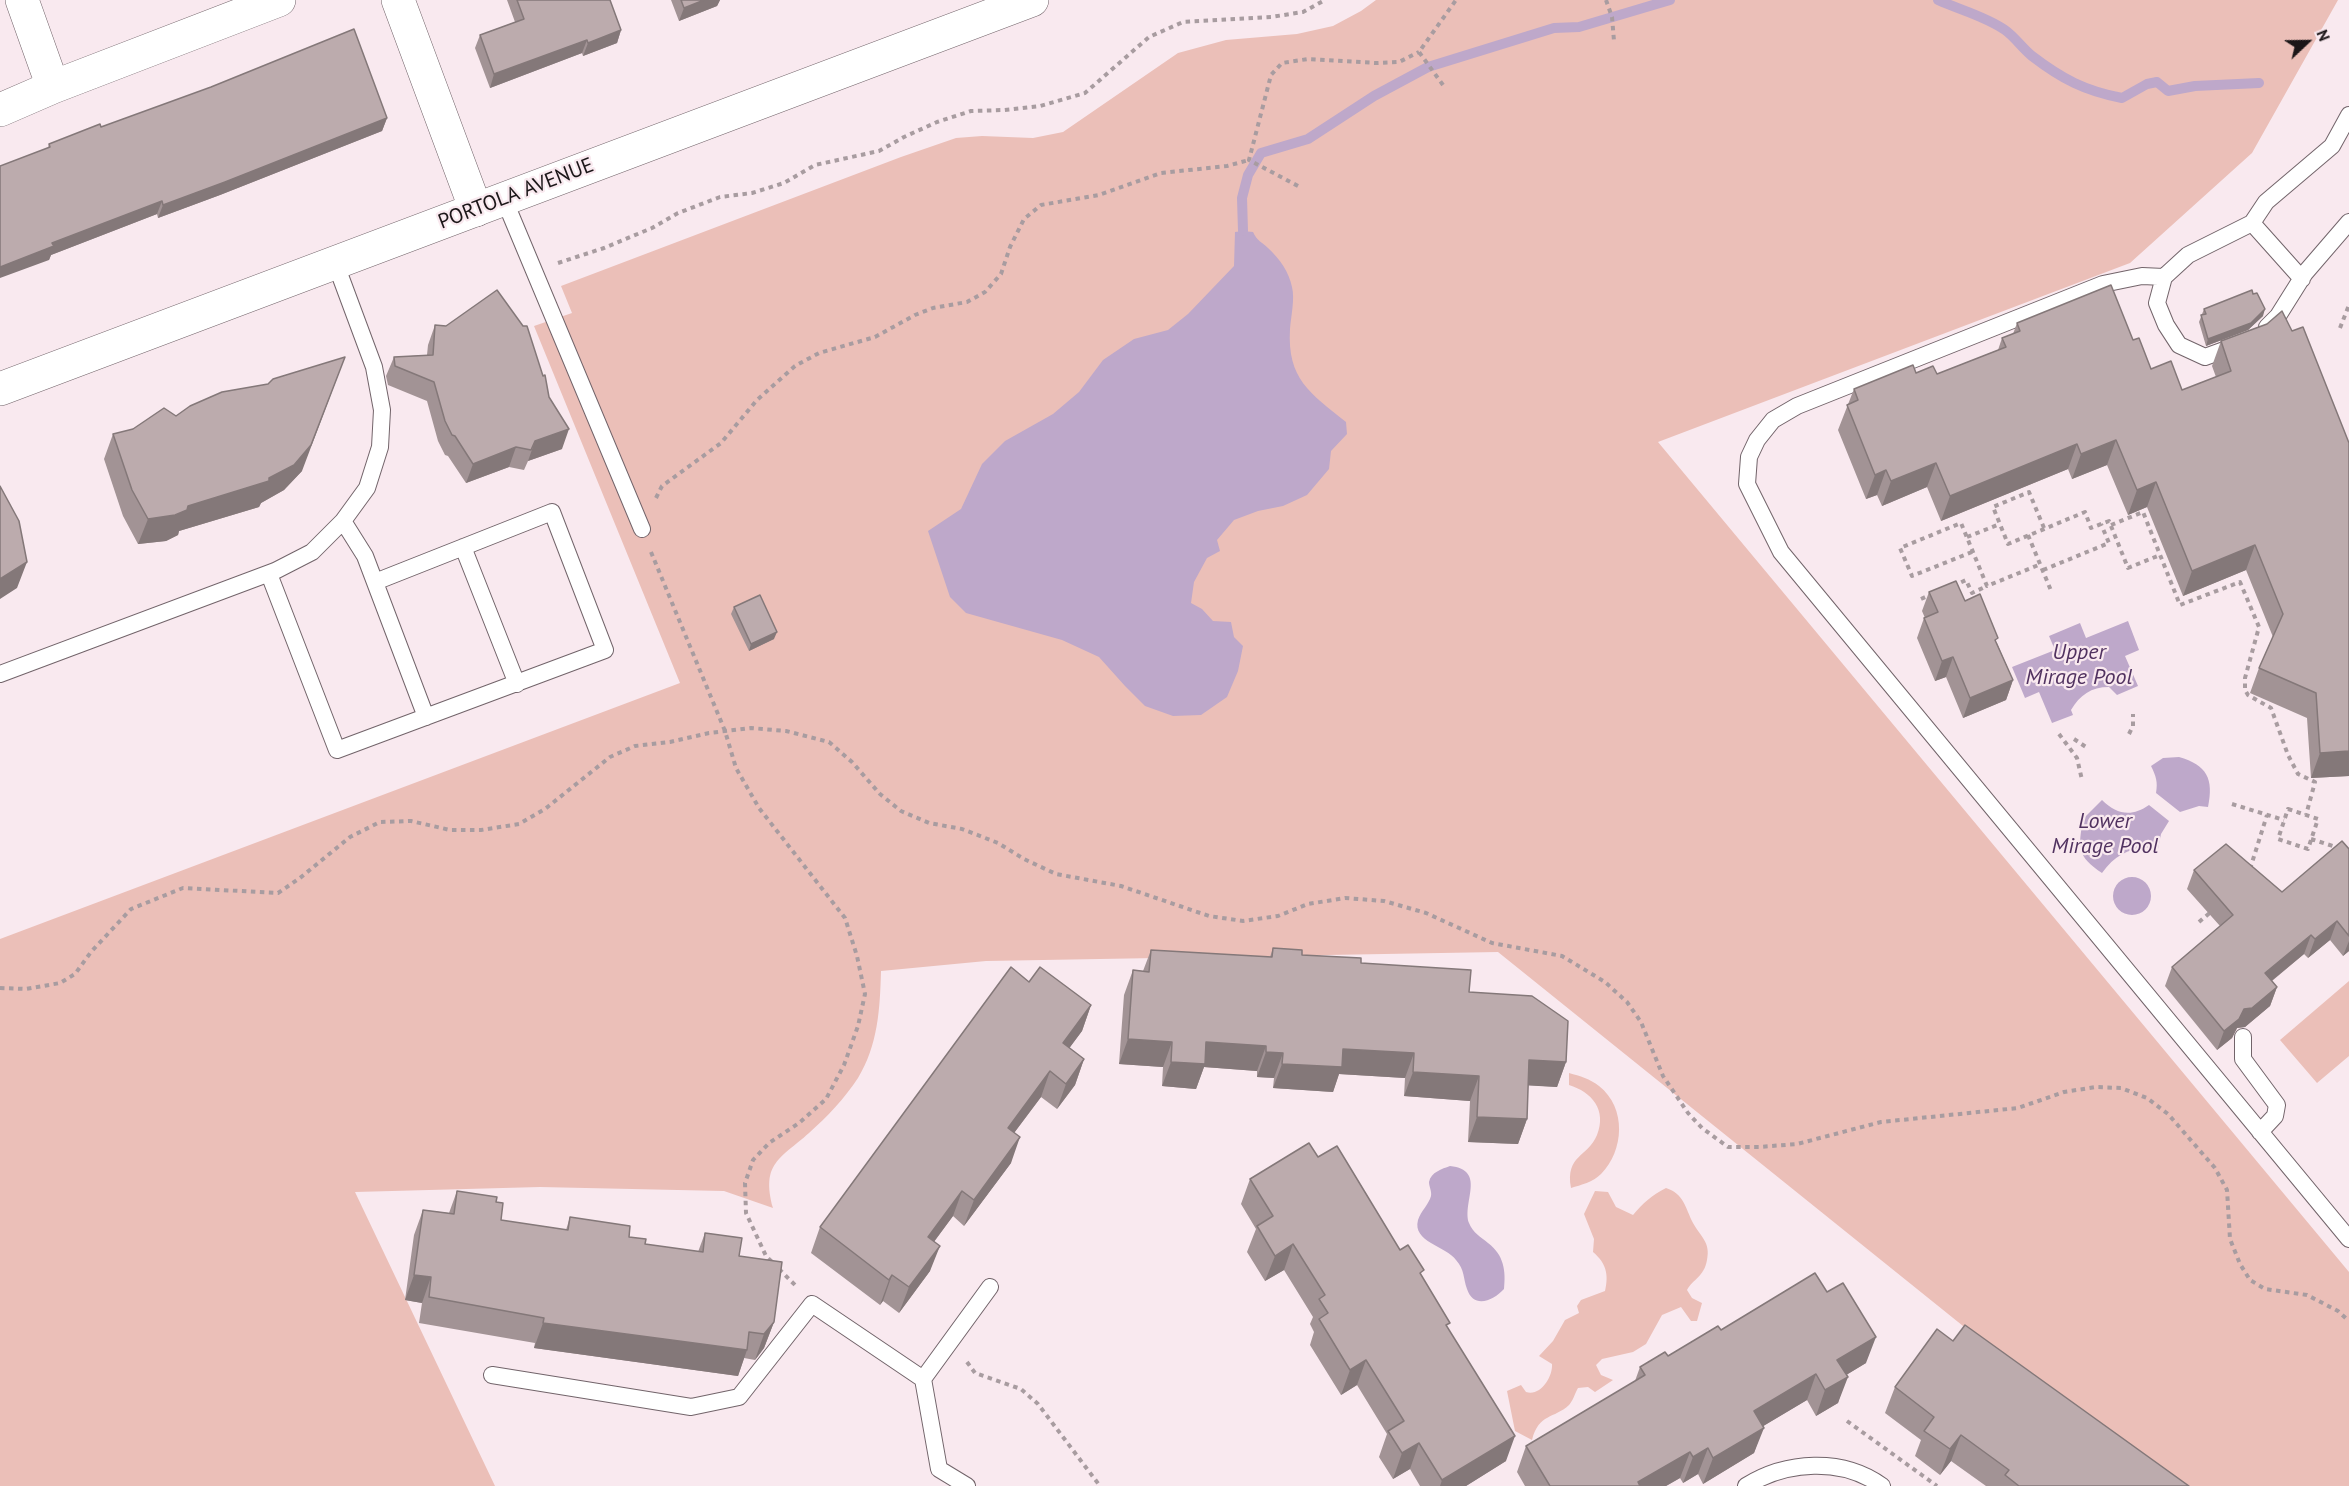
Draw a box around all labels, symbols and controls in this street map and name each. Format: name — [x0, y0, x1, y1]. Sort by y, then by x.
north arrow — [2277, 12, 2337, 72]
text: N — [2312, 27, 2335, 44]
street label: PORTOLA AVENUE — [435, 153, 597, 235]
water label: Upper Mirage Pool — [2026, 640, 2132, 692]
water label: Lower Mirage Pool — [2052, 809, 2158, 860]

